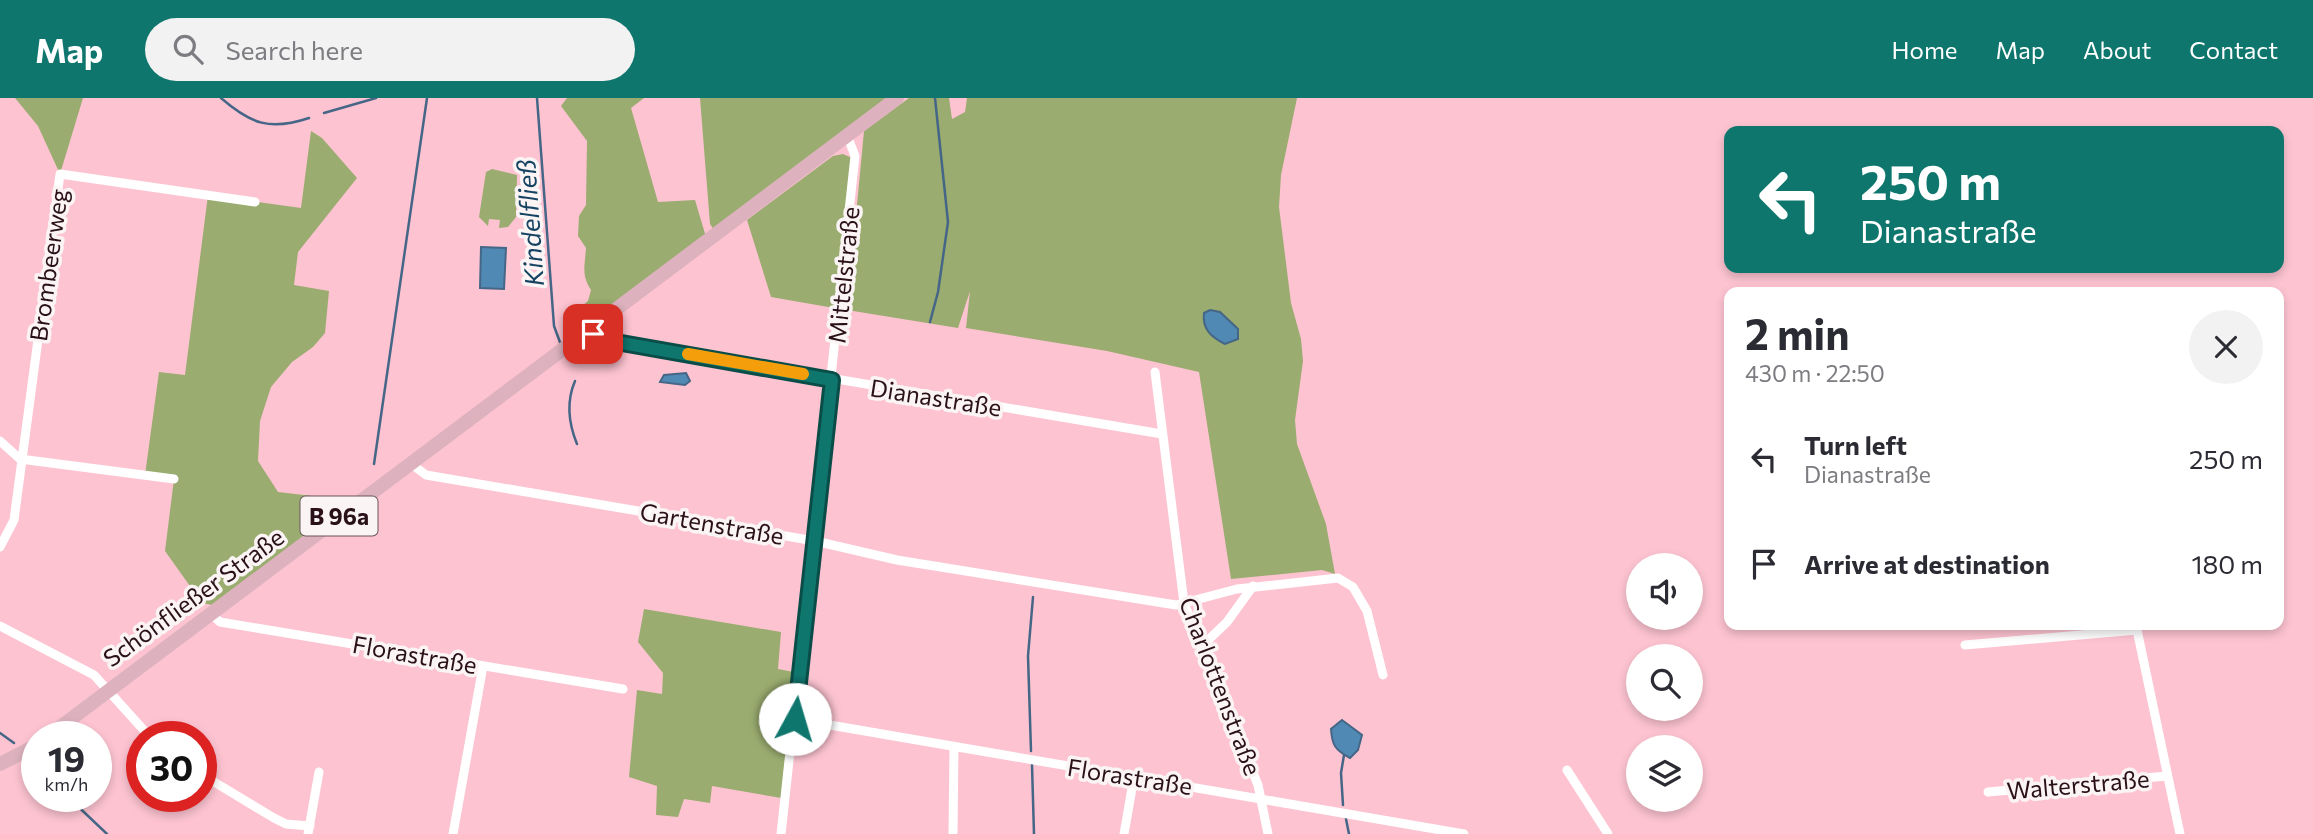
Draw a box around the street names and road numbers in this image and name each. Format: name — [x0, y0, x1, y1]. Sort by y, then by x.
street label: Brombeerweg — [23, 187, 73, 343]
street label: Mittelstraße — [821, 205, 865, 345]
street label: Dianastraße — [868, 372, 1004, 422]
road number: B 96a — [300, 496, 378, 536]
street label: Gartenstraße — [638, 496, 786, 550]
street label: Schönfließer Straße — [97, 522, 289, 672]
street label: Charlottenstraße — [1174, 593, 1268, 779]
street label: Florastraße — [350, 629, 480, 679]
street label: Florastraße — [1066, 752, 1194, 800]
street label: Walterstraße — [2005, 763, 2151, 805]

